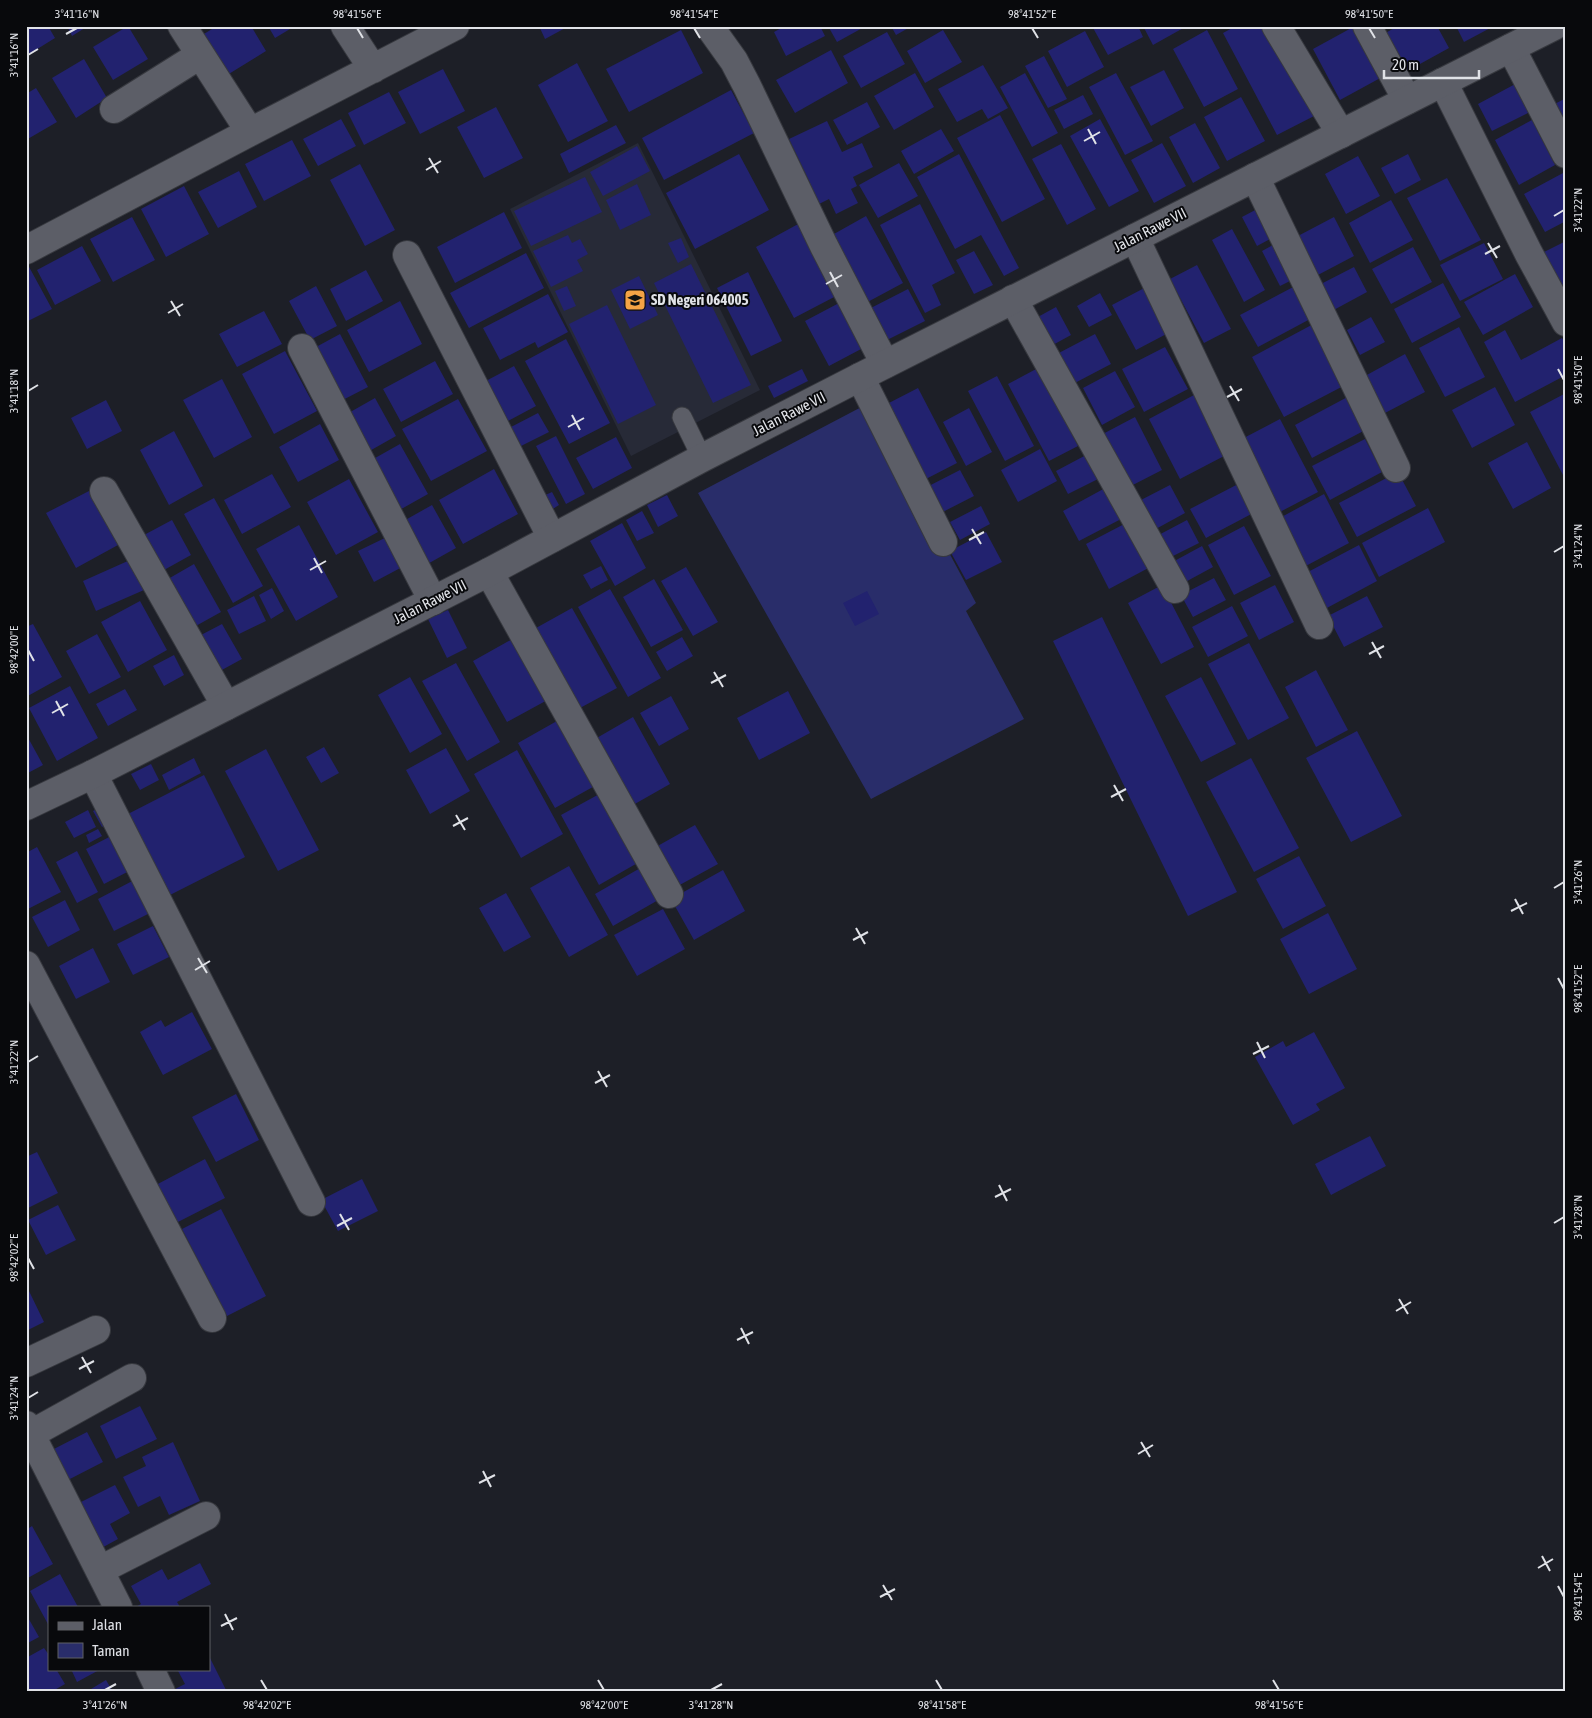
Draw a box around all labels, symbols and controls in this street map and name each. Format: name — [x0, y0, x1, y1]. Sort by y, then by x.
text: 3°41'16"N — [55, 7, 99, 21]
text: 98°41'56"E — [333, 7, 381, 21]
text: 98°41'54"E — [670, 7, 718, 21]
text: 98°41'52"E — [1008, 7, 1056, 21]
text: 98°41'50"E — [1345, 7, 1393, 21]
text: 3°41'16"N — [7, 33, 21, 77]
scale bar — [1384, 48, 1480, 80]
text: 20 m — [1392, 56, 1419, 73]
text: 3°41'22"N — [1571, 188, 1585, 232]
street label: Jalan Rawe VII — [1111, 204, 1189, 255]
school or university icon: SD Negeri 064005 — [623, 288, 647, 312]
place label: SD Negeri 064005 — [651, 291, 749, 308]
text: 98°41'50"E — [1571, 356, 1585, 404]
text: 3°41'18"N — [7, 369, 21, 413]
street label: Jalan Rawe VII — [750, 388, 828, 439]
text: 3°41'24"N — [1571, 524, 1585, 568]
street label: Jalan Rawe VII — [391, 576, 469, 627]
text: 98°42'00"E — [7, 626, 21, 674]
text: 3°41'26"N — [1571, 860, 1585, 904]
text: 98°41'52"E — [1571, 965, 1585, 1013]
text: 3°41'22"N — [7, 1040, 21, 1084]
text: 3°41'28"N — [1571, 1195, 1585, 1239]
text: 98°42'02"E — [7, 1234, 21, 1282]
text: 3°41'24"N — [7, 1376, 21, 1420]
text: 98°41'54"E — [1571, 1573, 1585, 1621]
legend — [48, 1606, 210, 1670]
text: Jalan — [92, 1616, 122, 1633]
text: Taman — [92, 1642, 130, 1659]
text: 3°41'26"N — [83, 1698, 127, 1712]
text: 98°42'02"E — [243, 1698, 291, 1712]
text: 98°42'00"E — [580, 1698, 628, 1712]
text: 3°41'28"N — [689, 1698, 733, 1712]
text: 98°41'58"E — [918, 1698, 966, 1712]
text: 98°41'56"E — [1255, 1698, 1303, 1712]

